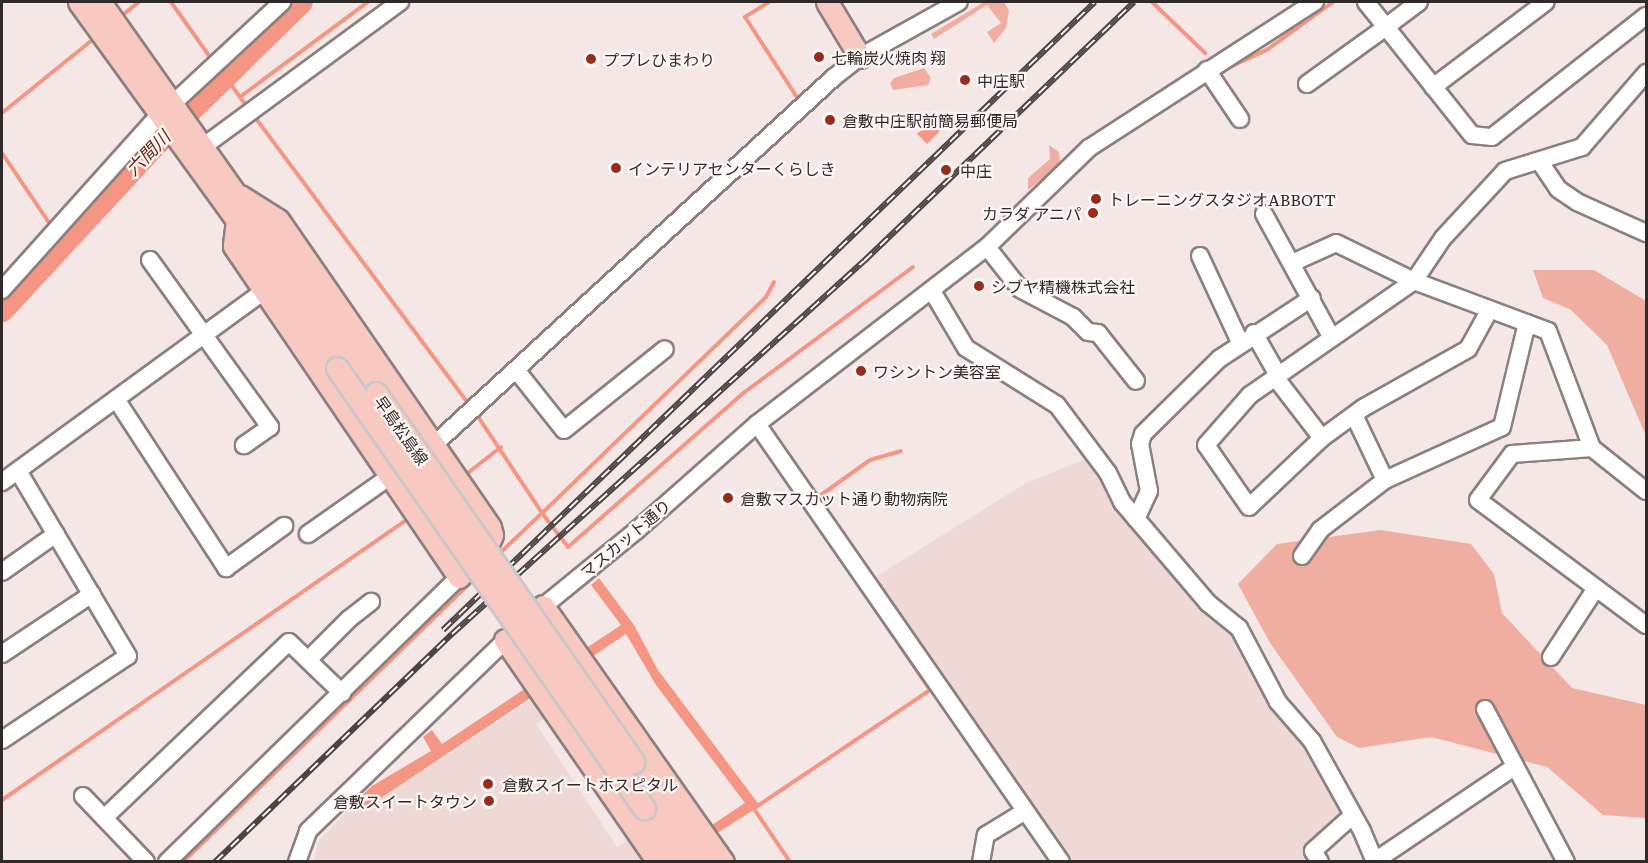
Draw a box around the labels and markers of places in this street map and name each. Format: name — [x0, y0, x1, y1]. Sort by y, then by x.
place label: 七輪炭火焼肉 翔 — [831, 47, 946, 67]
place label: ププレひまわり — [603, 49, 715, 69]
marker: 七輪炭火焼肉 翔 — [812, 50, 826, 64]
marker: ププレひまわり — [584, 52, 598, 66]
place label: 中庄駅 — [977, 70, 1025, 90]
marker: 中庄駅 — [958, 73, 972, 87]
place label: 倉敷中庄駅前簡易郵便局 — [842, 110, 1018, 130]
marker: 倉敷中庄駅前簡易郵便局 — [823, 113, 837, 127]
place label: インテリアセンターくらしき — [628, 158, 836, 178]
place label: 中庄 — [960, 160, 992, 180]
marker: インテリアセンターくらしき — [609, 161, 623, 175]
marker: 中庄 — [937, 161, 955, 179]
place label: トレーニングスタジオABBOTT — [1108, 189, 1336, 209]
marker: トレーニングスタジオABBOTT — [1089, 192, 1103, 206]
place label: カラダ アニパ — [982, 203, 1081, 223]
marker: カラダ アニパ — [1086, 206, 1100, 220]
place label: シブヤ精機株式会社 — [991, 276, 1135, 296]
marker: シブヤ精機株式会社 — [972, 279, 986, 293]
place label: ワシントン美容室 — [873, 361, 1001, 381]
marker: ワシントン美容室 — [854, 364, 868, 378]
place label: 倉敷マスカット通り動物病院 — [740, 488, 948, 508]
marker: 倉敷マスカット通り動物病院 — [721, 491, 735, 505]
place label: 倉敷スイートホスピタル — [502, 774, 678, 794]
marker: 倉敷スイートホスピタル — [479, 775, 497, 793]
place label: 倉敷スイートタウン — [333, 791, 477, 811]
marker: 倉敷スイートタウン — [482, 794, 496, 808]

